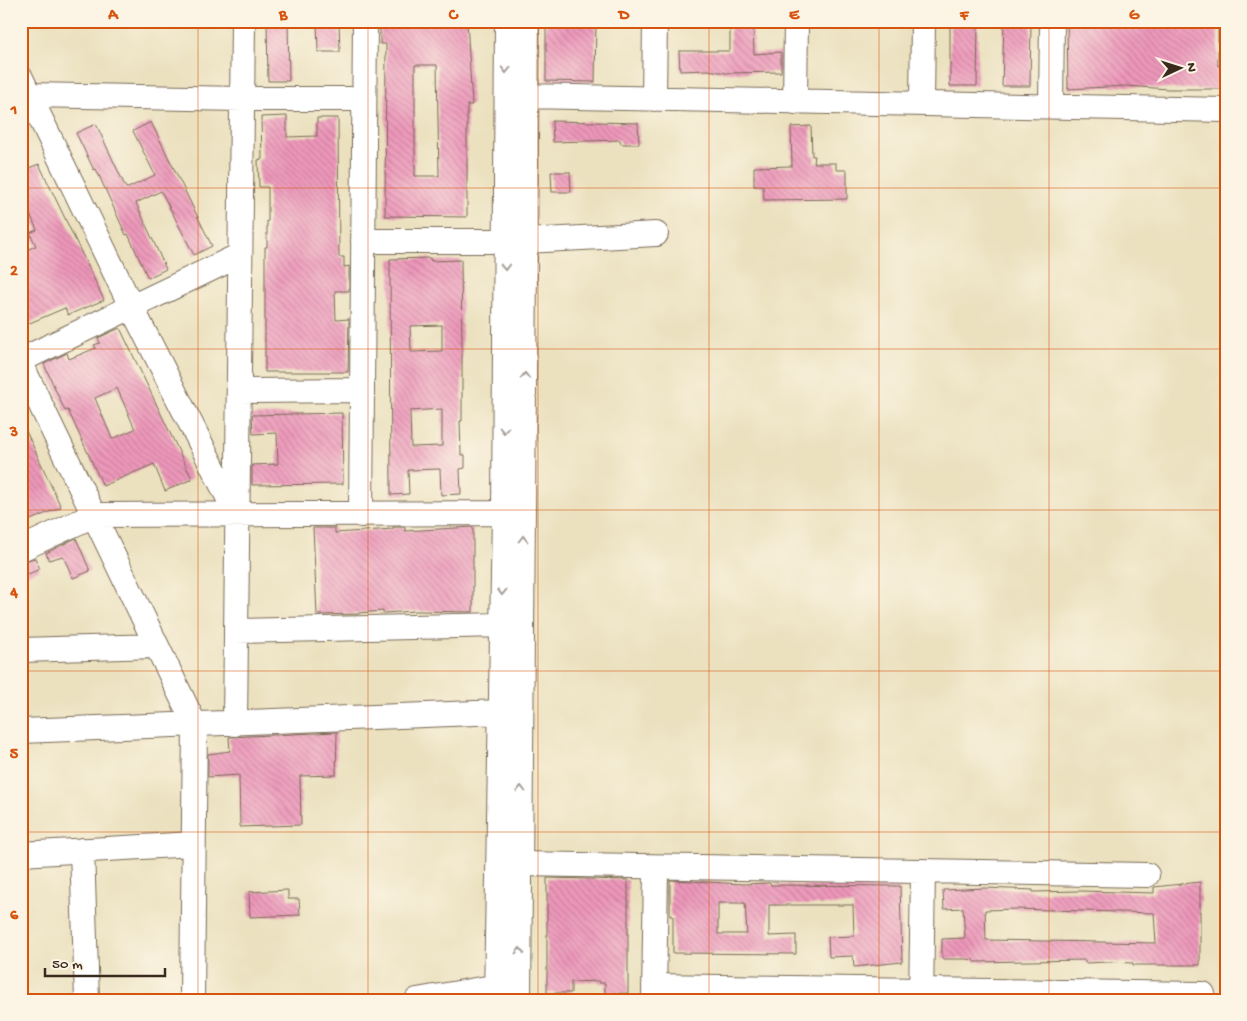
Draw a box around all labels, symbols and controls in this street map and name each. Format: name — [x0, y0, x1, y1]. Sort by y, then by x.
text: A — [107, 7, 119, 26]
text: B — [278, 7, 288, 26]
text: C — [448, 7, 459, 26]
text: D — [617, 7, 630, 26]
text: E — [789, 7, 800, 26]
text: F — [959, 7, 970, 26]
text: G — [1129, 7, 1140, 26]
north arrow — [1154, 42, 1204, 92]
text: N — [1182, 62, 1199, 72]
one-way arrow — [501, 66, 511, 74]
text: 1 — [10, 102, 17, 121]
text: 2 — [10, 263, 18, 282]
one-way arrow — [500, 264, 510, 272]
one-way arrow — [520, 372, 530, 380]
text: 3 — [9, 424, 18, 443]
one-way arrow — [499, 426, 509, 434]
one-way arrow — [518, 534, 529, 542]
text: 4 — [9, 585, 18, 604]
one-way arrow — [497, 589, 507, 597]
text: 5 — [10, 746, 19, 765]
one-way arrow — [516, 784, 527, 792]
text: 6 — [10, 907, 19, 926]
scale bar — [45, 946, 165, 978]
one-way arrow — [515, 947, 525, 954]
text: 50 m — [52, 956, 83, 974]

